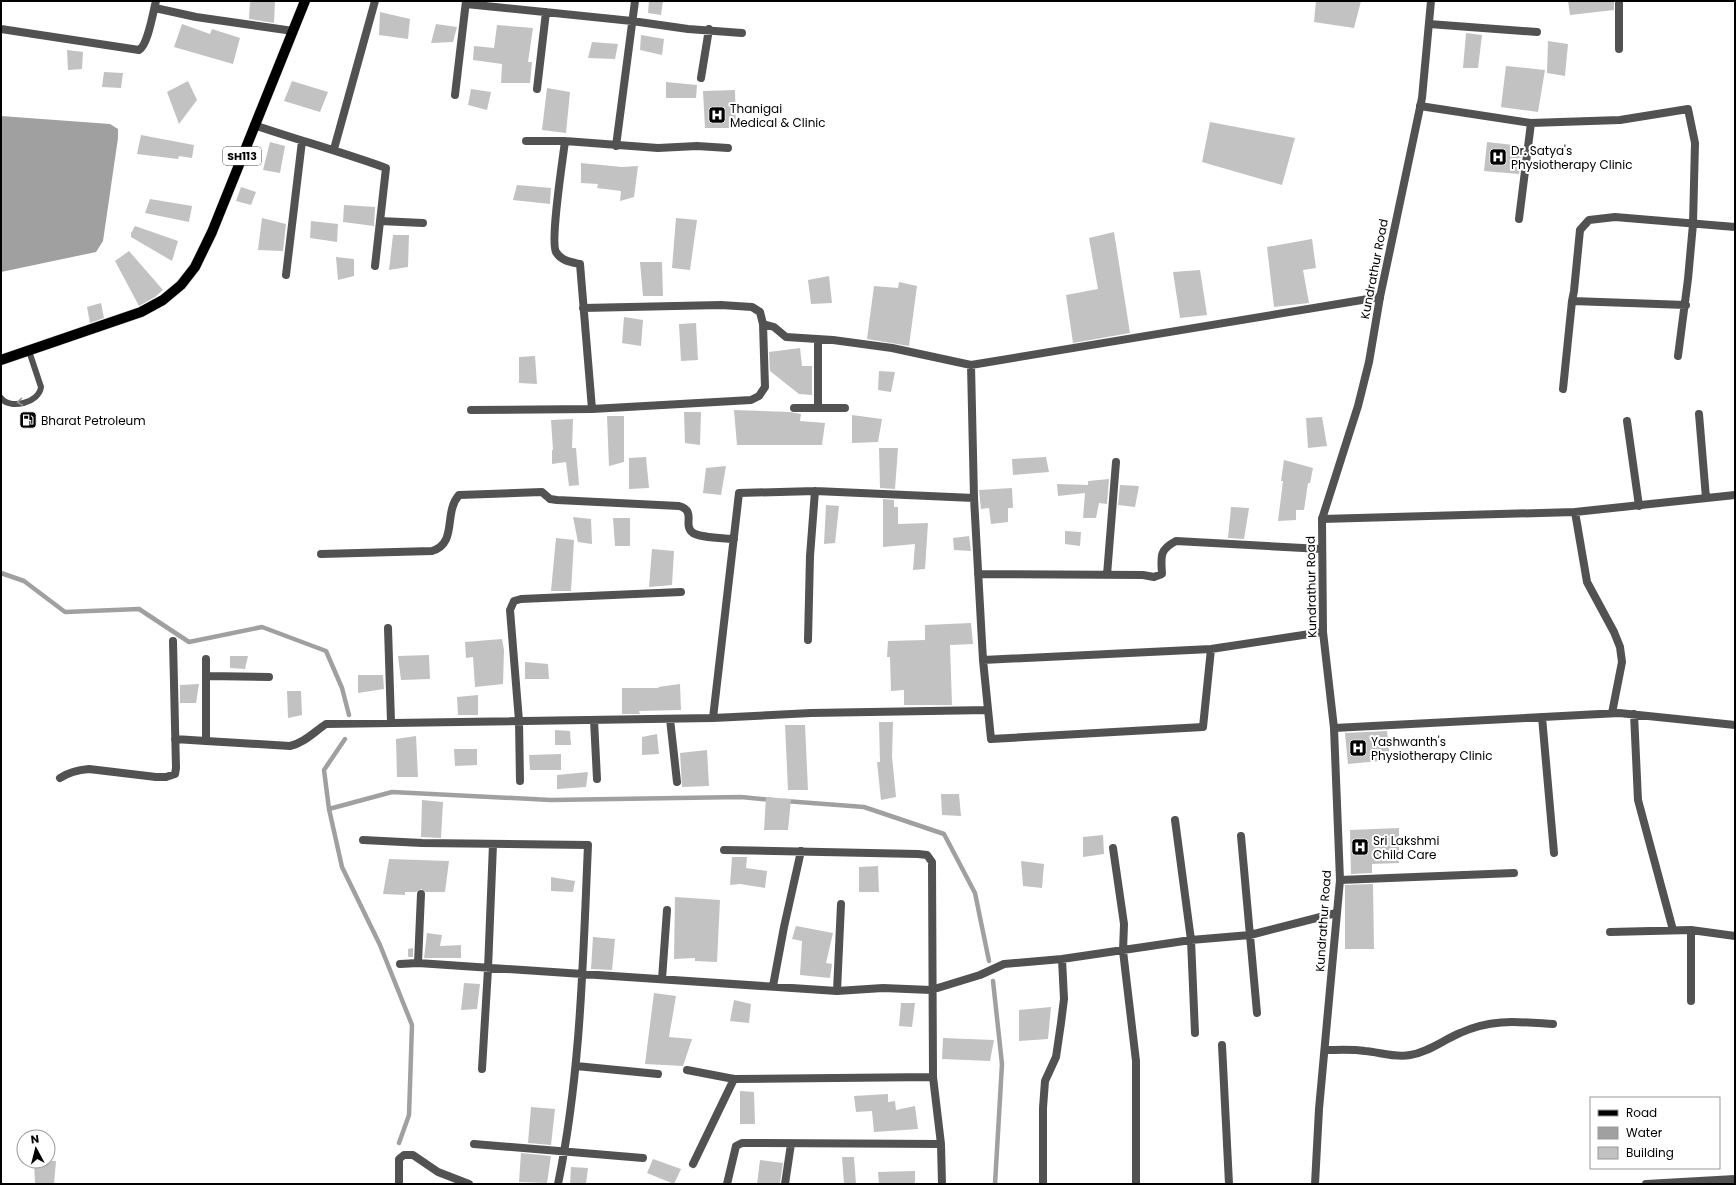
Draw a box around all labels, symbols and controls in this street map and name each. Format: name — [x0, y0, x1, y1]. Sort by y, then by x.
place label: Thanigai Medical & Clinic — [730, 100, 826, 131]
hospital icon: Thanigai Medical & Clinic — [707, 105, 727, 125]
place label: Dr. Satya's Physiotherapy Clinic — [1511, 142, 1633, 173]
road number: SH113 — [223, 147, 261, 165]
hospital icon: Dr. Satya's Physiotherapy Clinic — [1488, 147, 1508, 167]
street label: Kundrathur Road — [1356, 217, 1392, 321]
one-way arrow — [17, 398, 23, 406]
fuel station icon: Bharat Petroleum — [18, 410, 38, 430]
place label: Bharat Petroleum — [41, 412, 146, 429]
street label: Kundrathur Road — [1302, 536, 1320, 638]
place label: Yashwanth's Physiotherapy Clinic — [1371, 733, 1493, 764]
hospital icon: Yashwanth's Physiotherapy Clinic — [1348, 738, 1368, 758]
place label: Sri Lakshmi Child Care — [1373, 832, 1439, 863]
hospital icon: Sri Lakshmi Child Care — [1350, 837, 1370, 857]
street label: Kundrathur Road — [1311, 870, 1335, 972]
legend — [1590, 1097, 1720, 1169]
text: Road — [1626, 1104, 1657, 1121]
text: Water — [1626, 1124, 1663, 1141]
north arrow — [16, 1129, 56, 1169]
text: N — [30, 1131, 40, 1148]
text: Building — [1626, 1144, 1674, 1161]

